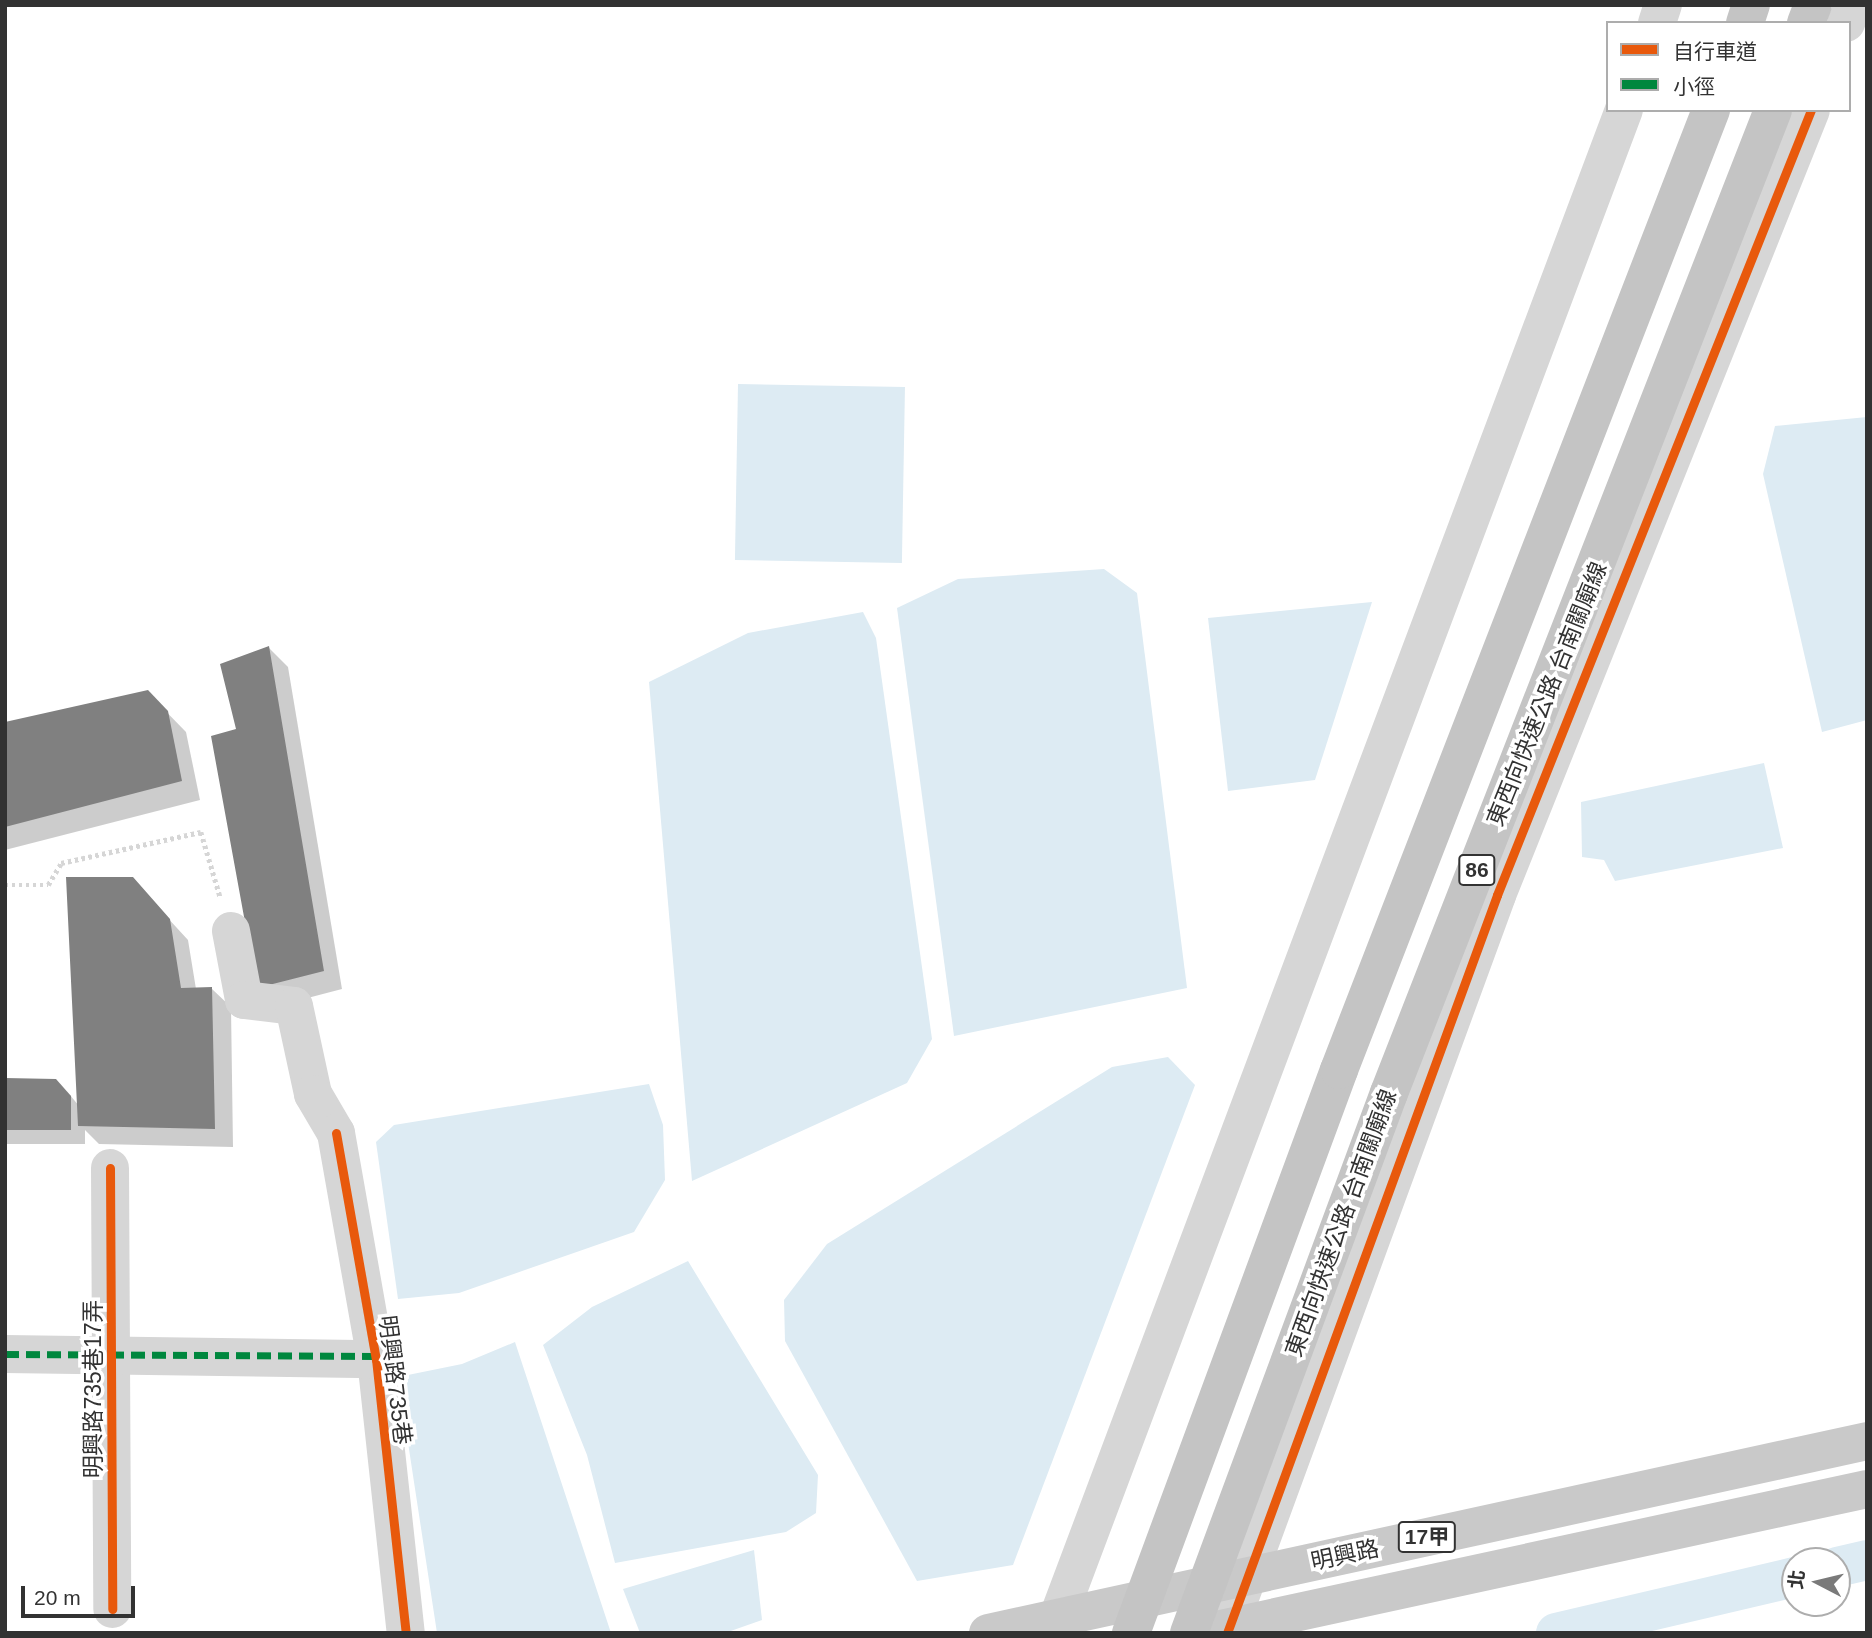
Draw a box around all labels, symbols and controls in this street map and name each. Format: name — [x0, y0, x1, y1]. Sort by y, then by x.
legend — [1606, 21, 1851, 112]
text: 自行車道 — [1673, 40, 1757, 63]
text: 小徑 — [1673, 75, 1715, 98]
street label: 東西向快速公路 台南關廟線 — [1481, 558, 1613, 830]
road number: 86 — [1458, 852, 1496, 888]
street label: 東西向快速公路 台南關廟線 — [1280, 1086, 1402, 1360]
street label: 明興路735巷17弄 — [79, 1300, 107, 1478]
street label: 明興路735巷 — [373, 1314, 417, 1446]
road number: 17甲 — [1397, 1520, 1457, 1554]
street label: 明興路 — [1308, 1534, 1382, 1576]
north arrow — [1781, 1547, 1851, 1617]
text: 北 — [1785, 1569, 1808, 1590]
scale bar — [24, 1572, 138, 1616]
text: 20 m — [34, 1586, 81, 1609]

